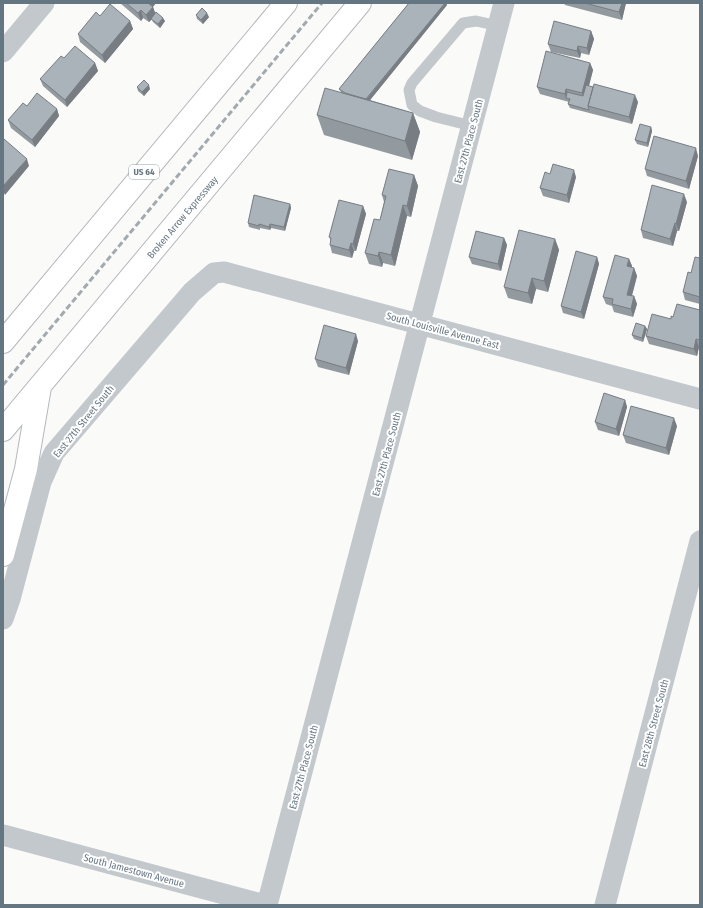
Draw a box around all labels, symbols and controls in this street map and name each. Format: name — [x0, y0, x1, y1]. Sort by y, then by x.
street label: East 27th Place South — [452, 98, 486, 185]
road number: US 64 — [129, 165, 159, 179]
street label: Broken Arrow Expressway — [145, 174, 221, 261]
street label: South Louisville Avenue East — [385, 310, 501, 352]
street label: East 27th Street South — [51, 383, 117, 460]
street label: East 27th Place South — [370, 411, 404, 498]
street label: East 28th Street South — [636, 678, 671, 769]
street label: East 27th Place South — [287, 724, 321, 811]
street label: South Jamestown Avenue — [82, 852, 185, 890]

